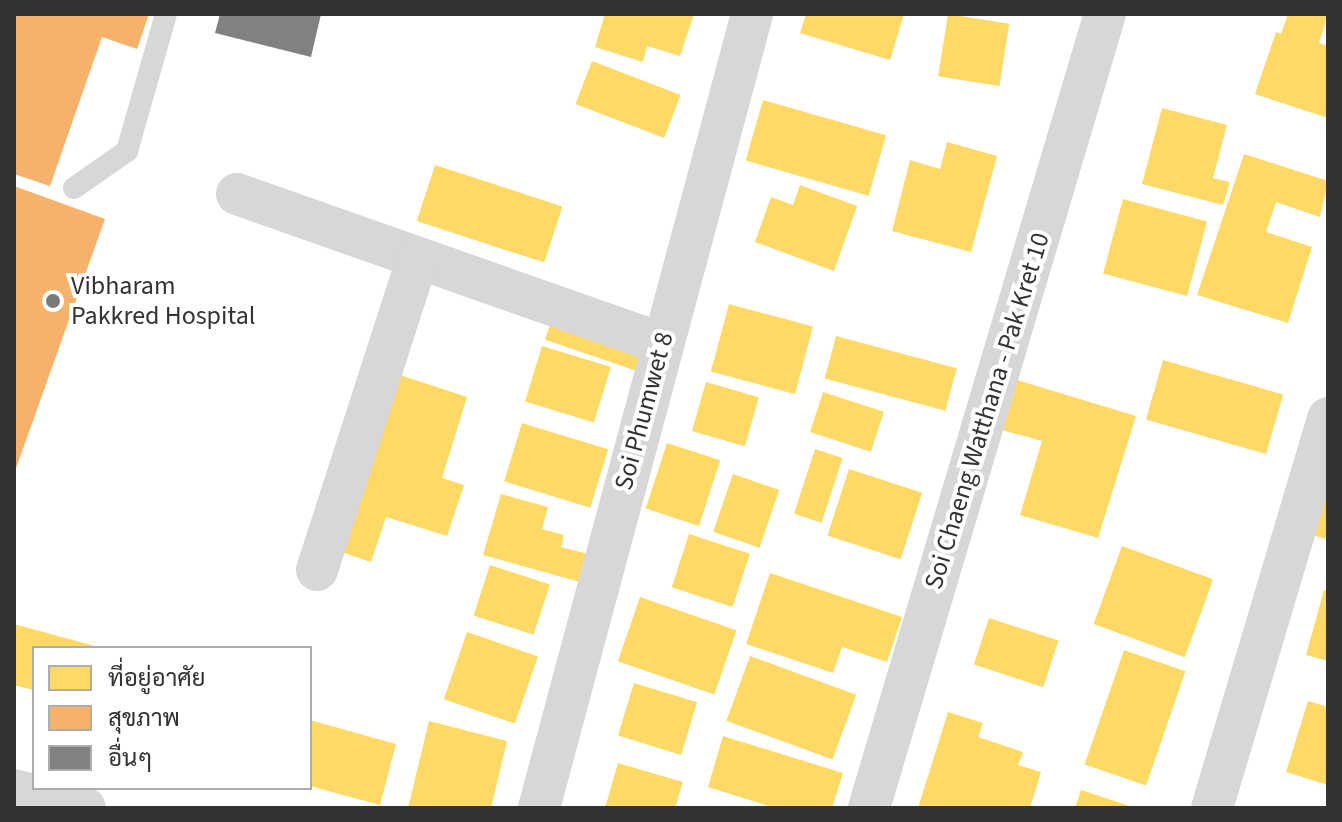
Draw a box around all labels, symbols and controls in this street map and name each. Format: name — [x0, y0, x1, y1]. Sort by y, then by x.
street label: Soi Chaeng Watthana - Pak Kret 10 — [918, 229, 1056, 593]
place label: Vibharam Pakkred Hospital — [71, 270, 255, 332]
marker: Vibharam Pakkred Hospital — [42, 290, 64, 312]
street label: Soi Phumwet 8 — [608, 329, 680, 493]
legend — [32, 646, 312, 790]
text: ที่อยู่อาศัย — [108, 661, 206, 696]
text: สุขภาพ — [108, 701, 180, 736]
text: อื่นๆ — [108, 741, 152, 776]

